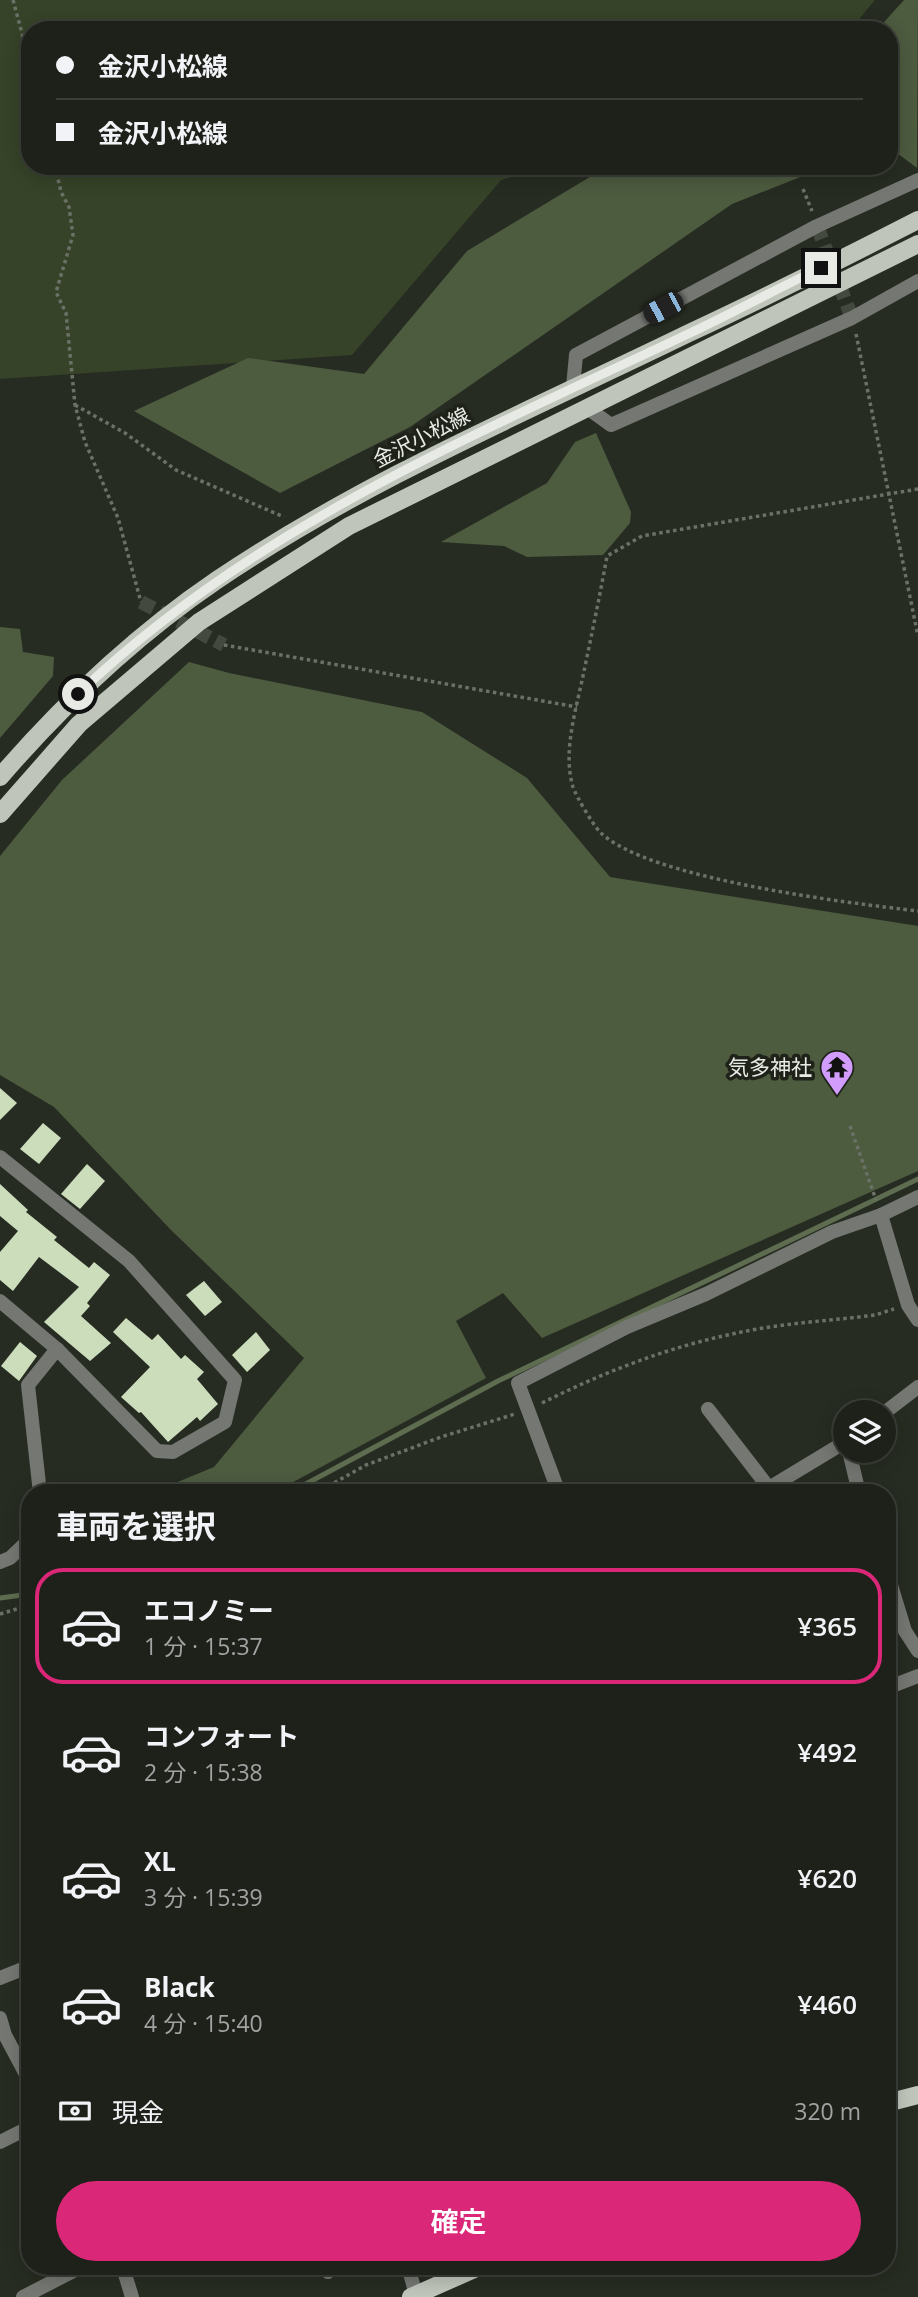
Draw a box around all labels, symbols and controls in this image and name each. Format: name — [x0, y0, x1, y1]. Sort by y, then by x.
text: 金沢小松線 — [98, 48, 228, 84]
text: 金沢小松線 — [98, 115, 228, 151]
route end — [805, 252, 837, 284]
car — [640, 289, 687, 327]
street label: 金沢小松線 — [368, 401, 474, 473]
route start — [62, 678, 94, 710]
temple icon: 気多神社 — [818, 1048, 856, 1097]
place label: 気多神社 — [728, 1053, 812, 1081]
map controls — [833, 1400, 896, 1463]
button: layers — [833, 1400, 896, 1463]
text: 車両を選択 — [56, 1504, 216, 1547]
text: エコノミー — [144, 1592, 274, 1628]
icon: car — [60, 1595, 123, 1658]
text: ¥365 — [798, 1608, 857, 1644]
text: 1 分 · 15:37 — [144, 1630, 263, 1662]
text: コンフォート — [144, 1718, 299, 1754]
icon: car — [60, 1721, 123, 1784]
text: ¥492 — [798, 1734, 857, 1770]
text: 2 分 · 15:38 — [144, 1756, 263, 1788]
text: XL — [144, 1843, 176, 1879]
icon: car — [60, 1847, 123, 1910]
text: ¥620 — [798, 1860, 857, 1896]
text: 3 分 · 15:39 — [144, 1881, 263, 1913]
text: Black — [144, 1969, 215, 2005]
icon: car — [60, 1973, 123, 2036]
text: ¥460 — [798, 1986, 857, 2022]
text: 4 分 · 15:40 — [144, 2007, 263, 2039]
icon: cash — [56, 2092, 94, 2130]
text: 現金 — [112, 2094, 164, 2130]
text: 320 m — [794, 2095, 861, 2127]
button: 確定 — [56, 2181, 861, 2261]

